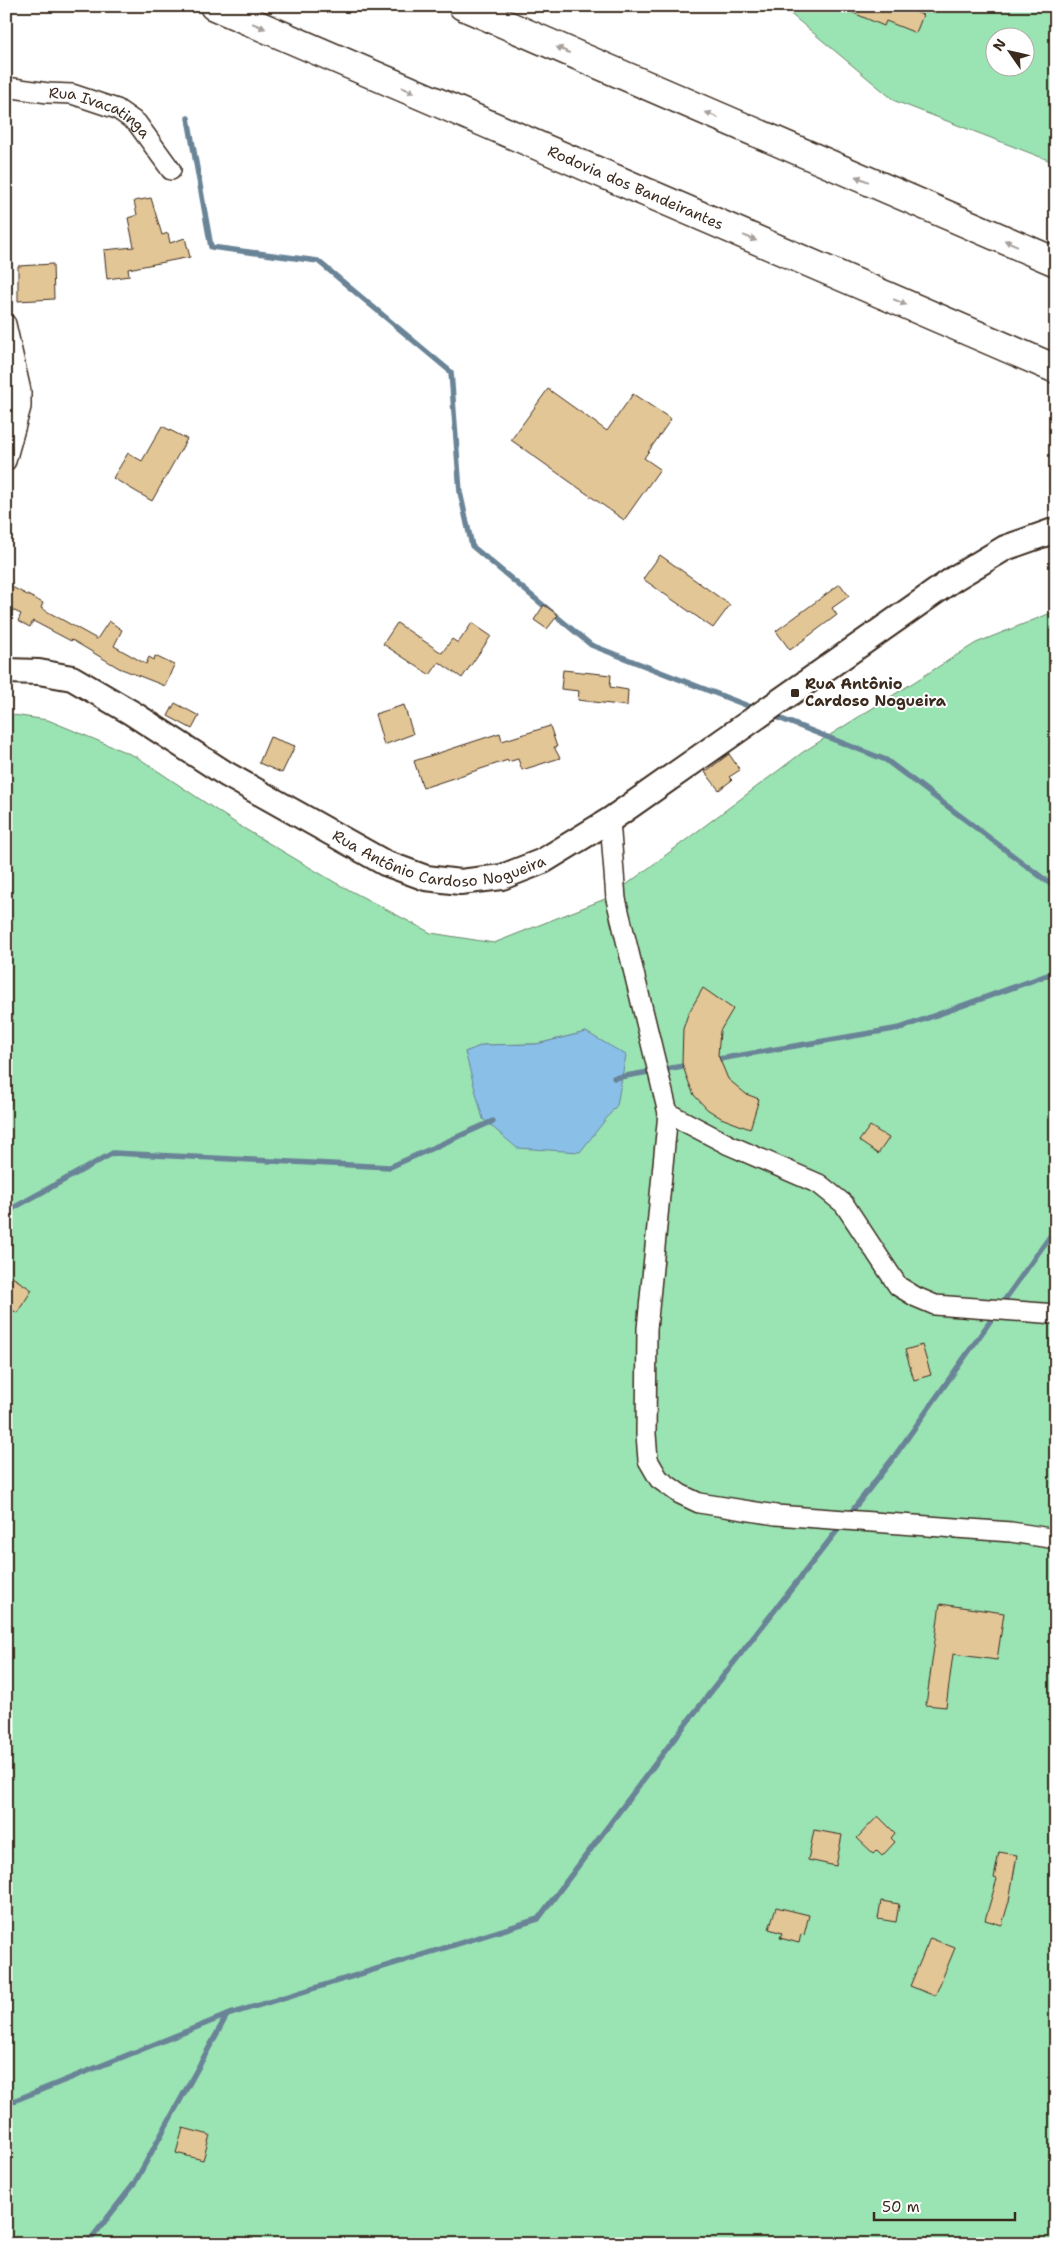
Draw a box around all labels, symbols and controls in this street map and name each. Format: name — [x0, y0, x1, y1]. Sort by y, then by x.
one-way arrow — [252, 22, 266, 30]
north arrow — [984, 28, 1034, 78]
text: N — [989, 35, 1010, 54]
one-way arrow — [556, 45, 570, 53]
street label: Rua Ivacatinga — [48, 83, 155, 143]
one-way arrow — [401, 86, 415, 94]
one-way arrow — [705, 110, 719, 118]
street label: Rodovia dos Bandeirantes — [544, 141, 727, 234]
one-way arrow — [854, 174, 869, 182]
one-way arrow — [743, 234, 757, 242]
one-way arrow — [1004, 238, 1018, 246]
one-way arrow — [892, 298, 907, 306]
place label: Rua Antônio Cardoso Nogueira — [805, 674, 947, 711]
marker: Rua Antônio Cardoso Nogueira — [789, 687, 801, 699]
street label: Rua Antônio Cardoso Nogueira — [329, 826, 549, 892]
scale bar — [874, 2190, 1016, 2222]
text: 50 m — [882, 2197, 920, 2217]

